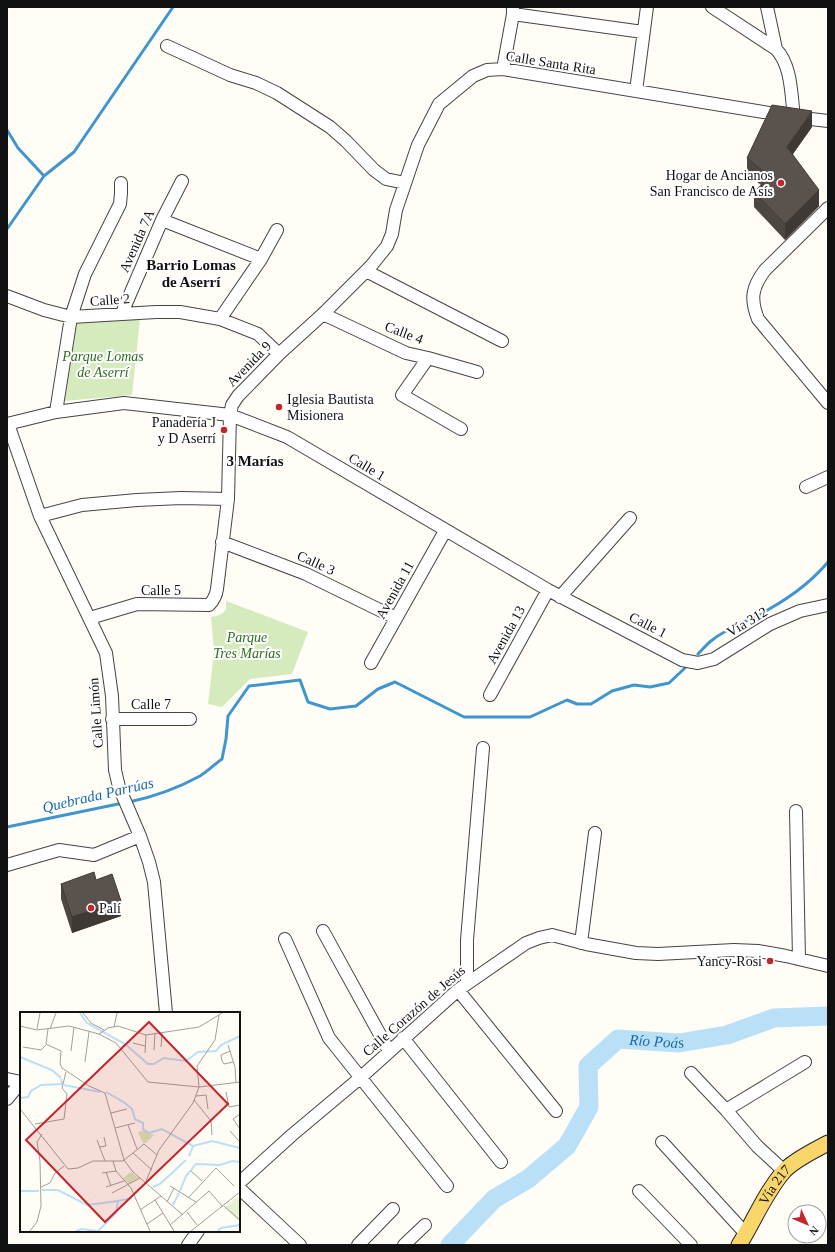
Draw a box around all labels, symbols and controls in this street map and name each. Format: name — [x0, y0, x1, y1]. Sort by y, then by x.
street label: Calle Santa Rita — [505, 48, 598, 78]
place label: Hogar de Ancianos San Francisco de Asís — [650, 168, 773, 199]
marker: Hogar de Ancianos San Francisco de Asís — [776, 178, 786, 188]
street label: Avenida 7A — [117, 207, 158, 275]
district label: Barrio Lomas de Aserrí — [146, 257, 236, 290]
street label: Calle 2 — [90, 291, 130, 309]
street label: Calle 4 — [383, 319, 425, 347]
street label: Avenida 9 — [224, 338, 274, 390]
park label: Parque Lomas de Aserrí — [61, 349, 144, 380]
place label: Iglesia Bautista Misionera — [287, 392, 374, 423]
marker: Iglesia Bautista Misionera — [274, 402, 284, 412]
place label: Panadería J y D Aserrí — [152, 415, 217, 446]
marker: Panadería J y D Aserrí — [219, 425, 229, 435]
street label: Calle 1 — [346, 450, 388, 484]
district label: 3 Marías — [226, 453, 284, 469]
street label: Calle 3 — [295, 548, 337, 578]
street label: Avenida 11 — [373, 559, 417, 621]
street label: Calle 5 — [141, 583, 181, 598]
street label: Avenida 13 — [484, 603, 528, 667]
street label: Vía 312 — [724, 604, 770, 640]
street label: Calle 1 — [627, 609, 669, 641]
park label: Parque Tres Marías — [213, 630, 281, 661]
street label: Calle Limón — [86, 677, 106, 749]
street label: Calle 7 — [131, 697, 171, 712]
water label: Quebrada Parrúas — [41, 774, 155, 816]
place label: Palí — [99, 901, 121, 916]
marker: Palí — [86, 903, 96, 913]
place label: Yancy-Rosi — [697, 954, 762, 969]
marker: Yancy-Rosi — [765, 956, 775, 966]
street label: Calle Corazón de Jesús — [360, 963, 468, 1059]
inset map — [20, 1012, 240, 1232]
water label: Río Poás — [628, 1032, 685, 1051]
street label: Vía 217 — [756, 1162, 793, 1207]
north arrow — [787, 1204, 827, 1244]
text: N — [807, 1224, 821, 1238]

